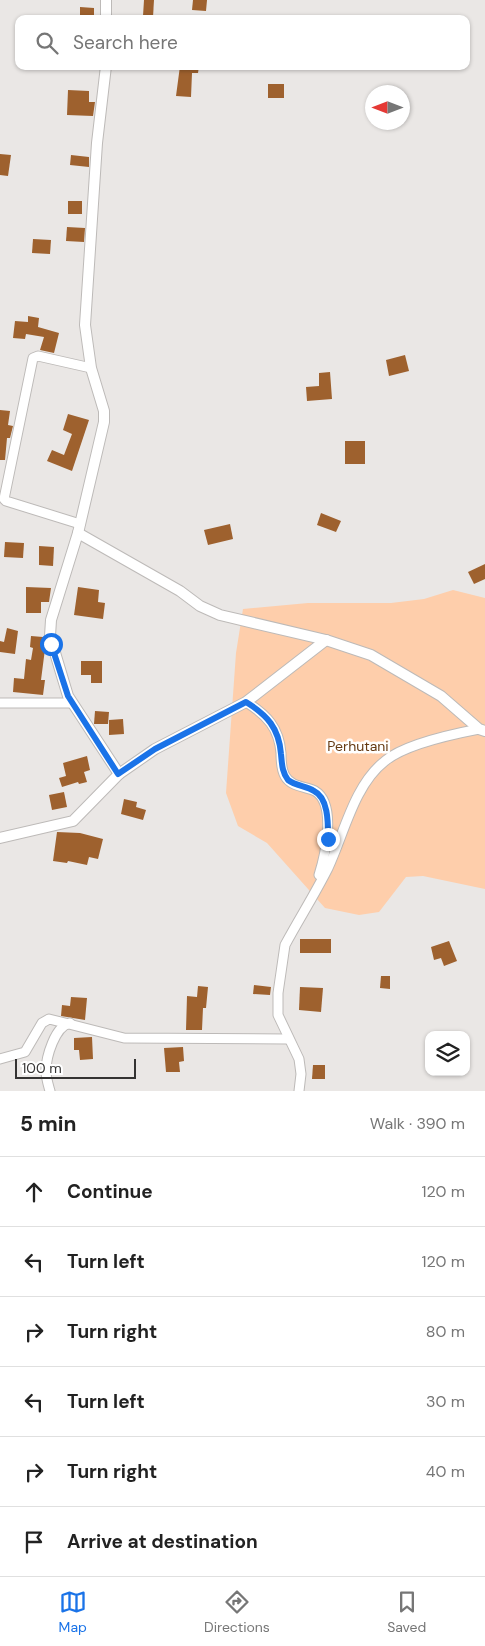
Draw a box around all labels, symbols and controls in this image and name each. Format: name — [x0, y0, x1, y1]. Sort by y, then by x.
search box — [15, 15, 470, 70]
icon: search — [33, 29, 61, 57]
text: Search here — [73, 30, 178, 55]
north arrow — [365, 85, 410, 130]
route start — [40, 633, 63, 656]
park label: Perhutani — [327, 737, 389, 755]
route end — [317, 828, 340, 851]
map controls — [425, 1031, 470, 1076]
button: layers — [425, 1031, 470, 1076]
scale bar — [15, 1056, 136, 1079]
text: 100 m — [22, 1059, 62, 1077]
text: 5 min — [20, 1110, 76, 1138]
text: Walk · 390 m — [370, 1113, 465, 1134]
icon: ahead — [20, 1178, 48, 1206]
text: Continue — [67, 1179, 153, 1204]
text: 120 m — [421, 1181, 465, 1202]
icon: left — [20, 1248, 48, 1276]
text: Turn left — [67, 1249, 145, 1274]
text: 120 m — [421, 1251, 465, 1272]
icon: right — [20, 1318, 48, 1346]
text: Turn right — [67, 1319, 157, 1344]
text: 80 m — [426, 1321, 465, 1342]
icon: left — [20, 1388, 48, 1416]
text: Turn left — [67, 1389, 145, 1414]
text: 30 m — [426, 1391, 465, 1412]
icon: right — [20, 1458, 48, 1486]
text: Turn right — [67, 1459, 157, 1484]
text: 40 m — [426, 1461, 465, 1482]
icon: arrive — [20, 1528, 48, 1556]
text: Arrive at destination — [67, 1529, 258, 1554]
tab: Map — [59, 1588, 87, 1636]
tab: Directions — [204, 1588, 270, 1636]
tab: Saved — [387, 1588, 426, 1636]

